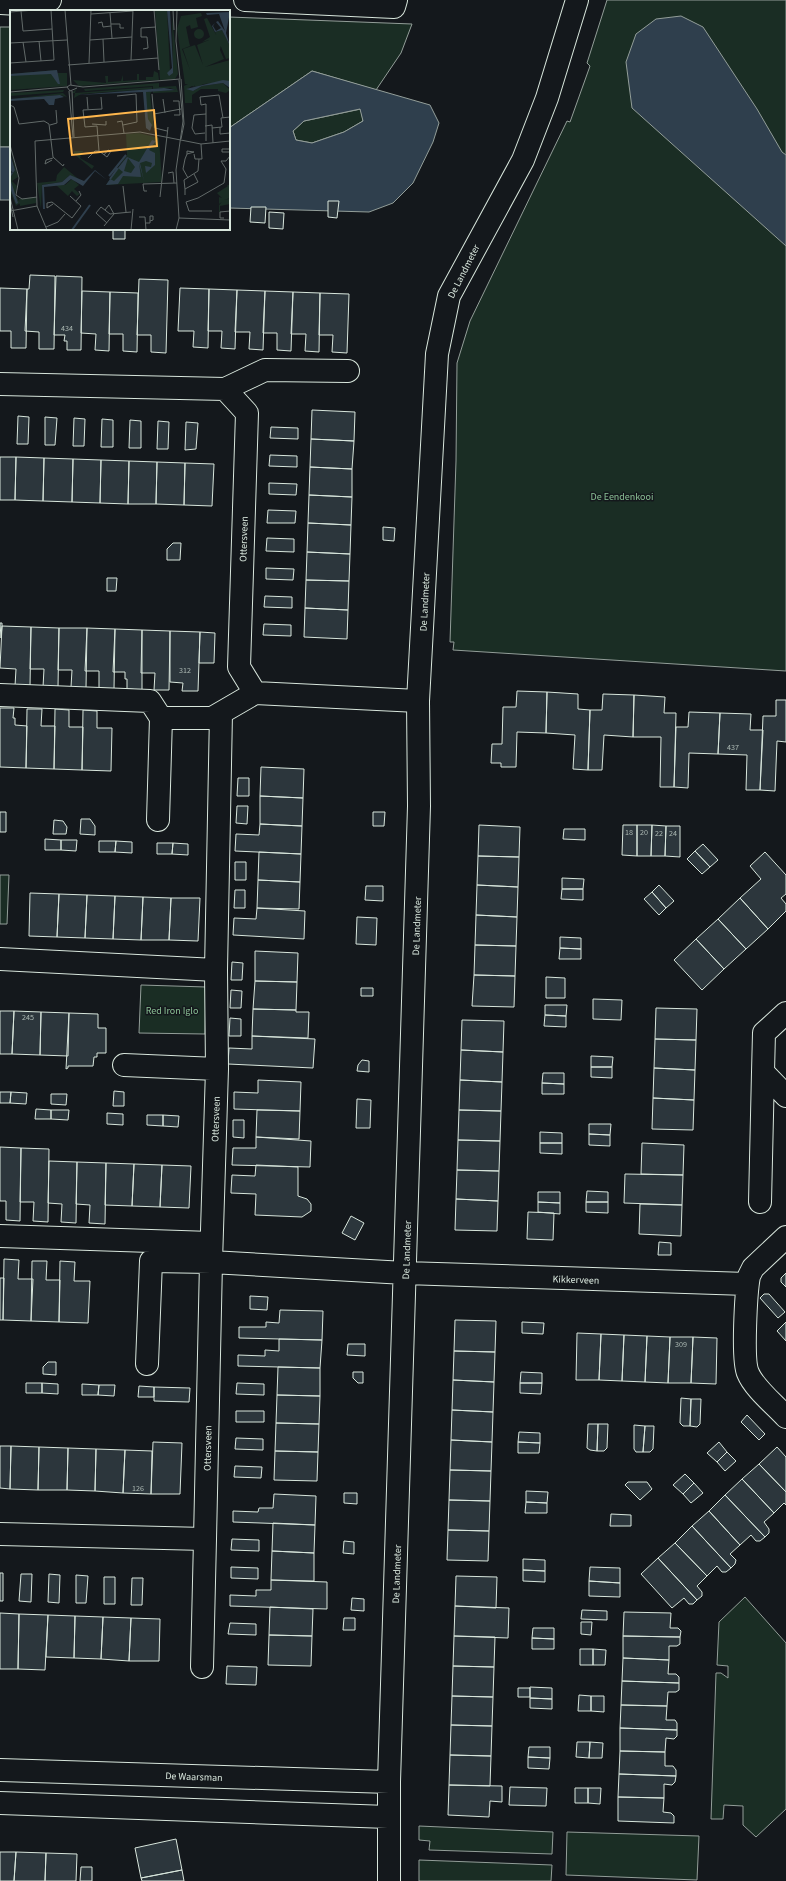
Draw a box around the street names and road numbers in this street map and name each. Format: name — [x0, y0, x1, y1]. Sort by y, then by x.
street label: De Landmeter — [444, 242, 484, 301]
street label: Ottersveen — [236, 516, 252, 562]
street label: De Landmeter — [416, 572, 434, 632]
street label: De Landmeter — [409, 896, 425, 956]
street label: Ottersveen — [208, 1096, 224, 1142]
street label: De Landmeter — [399, 1220, 415, 1280]
street label: Kikkerveen — [552, 1272, 600, 1288]
street label: Ottersveen — [201, 1425, 215, 1471]
street label: De Landmeter — [389, 1544, 405, 1604]
street label: De Waarsman — [165, 1769, 223, 1785]

